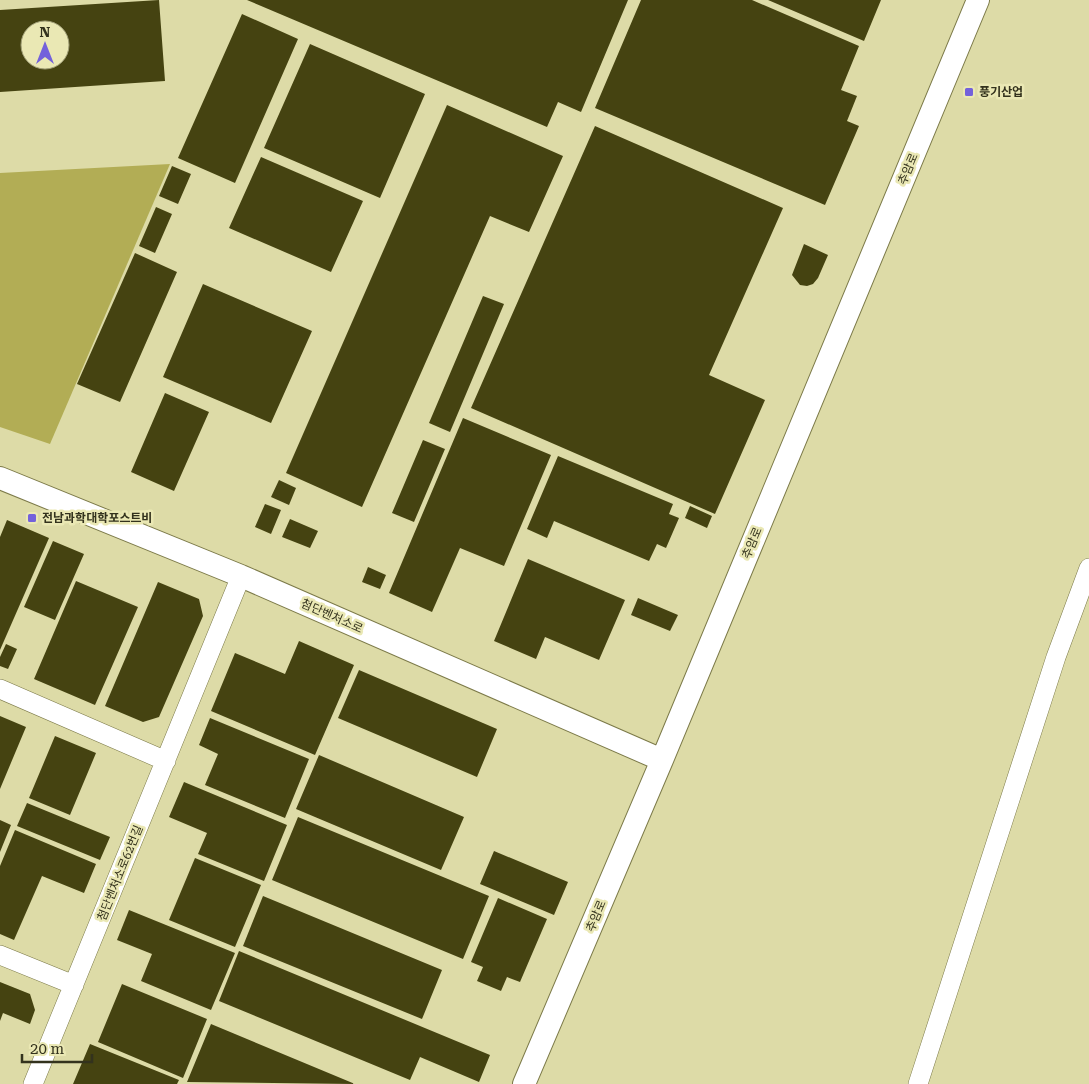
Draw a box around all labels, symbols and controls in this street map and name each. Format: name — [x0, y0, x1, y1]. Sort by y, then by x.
north arrow — [20, 20, 70, 70]
text: N — [40, 24, 51, 40]
place label: 풍기산업 — [979, 85, 1023, 99]
marker: 풍기산업 — [963, 86, 975, 98]
street label: 추암로 — [895, 151, 921, 187]
place label: 전남과학대학포스트비 — [42, 511, 152, 525]
marker: 전남과학대학포스트비 — [26, 512, 38, 524]
street label: 추암로 — [739, 525, 765, 561]
street label: 첨단벤처소로 — [299, 596, 365, 636]
street label: 첨단벤처소로62번길 — [94, 823, 146, 923]
street label: 추암로 — [583, 898, 609, 934]
scale bar — [22, 1032, 92, 1064]
text: 20 m — [30, 1040, 65, 1058]

